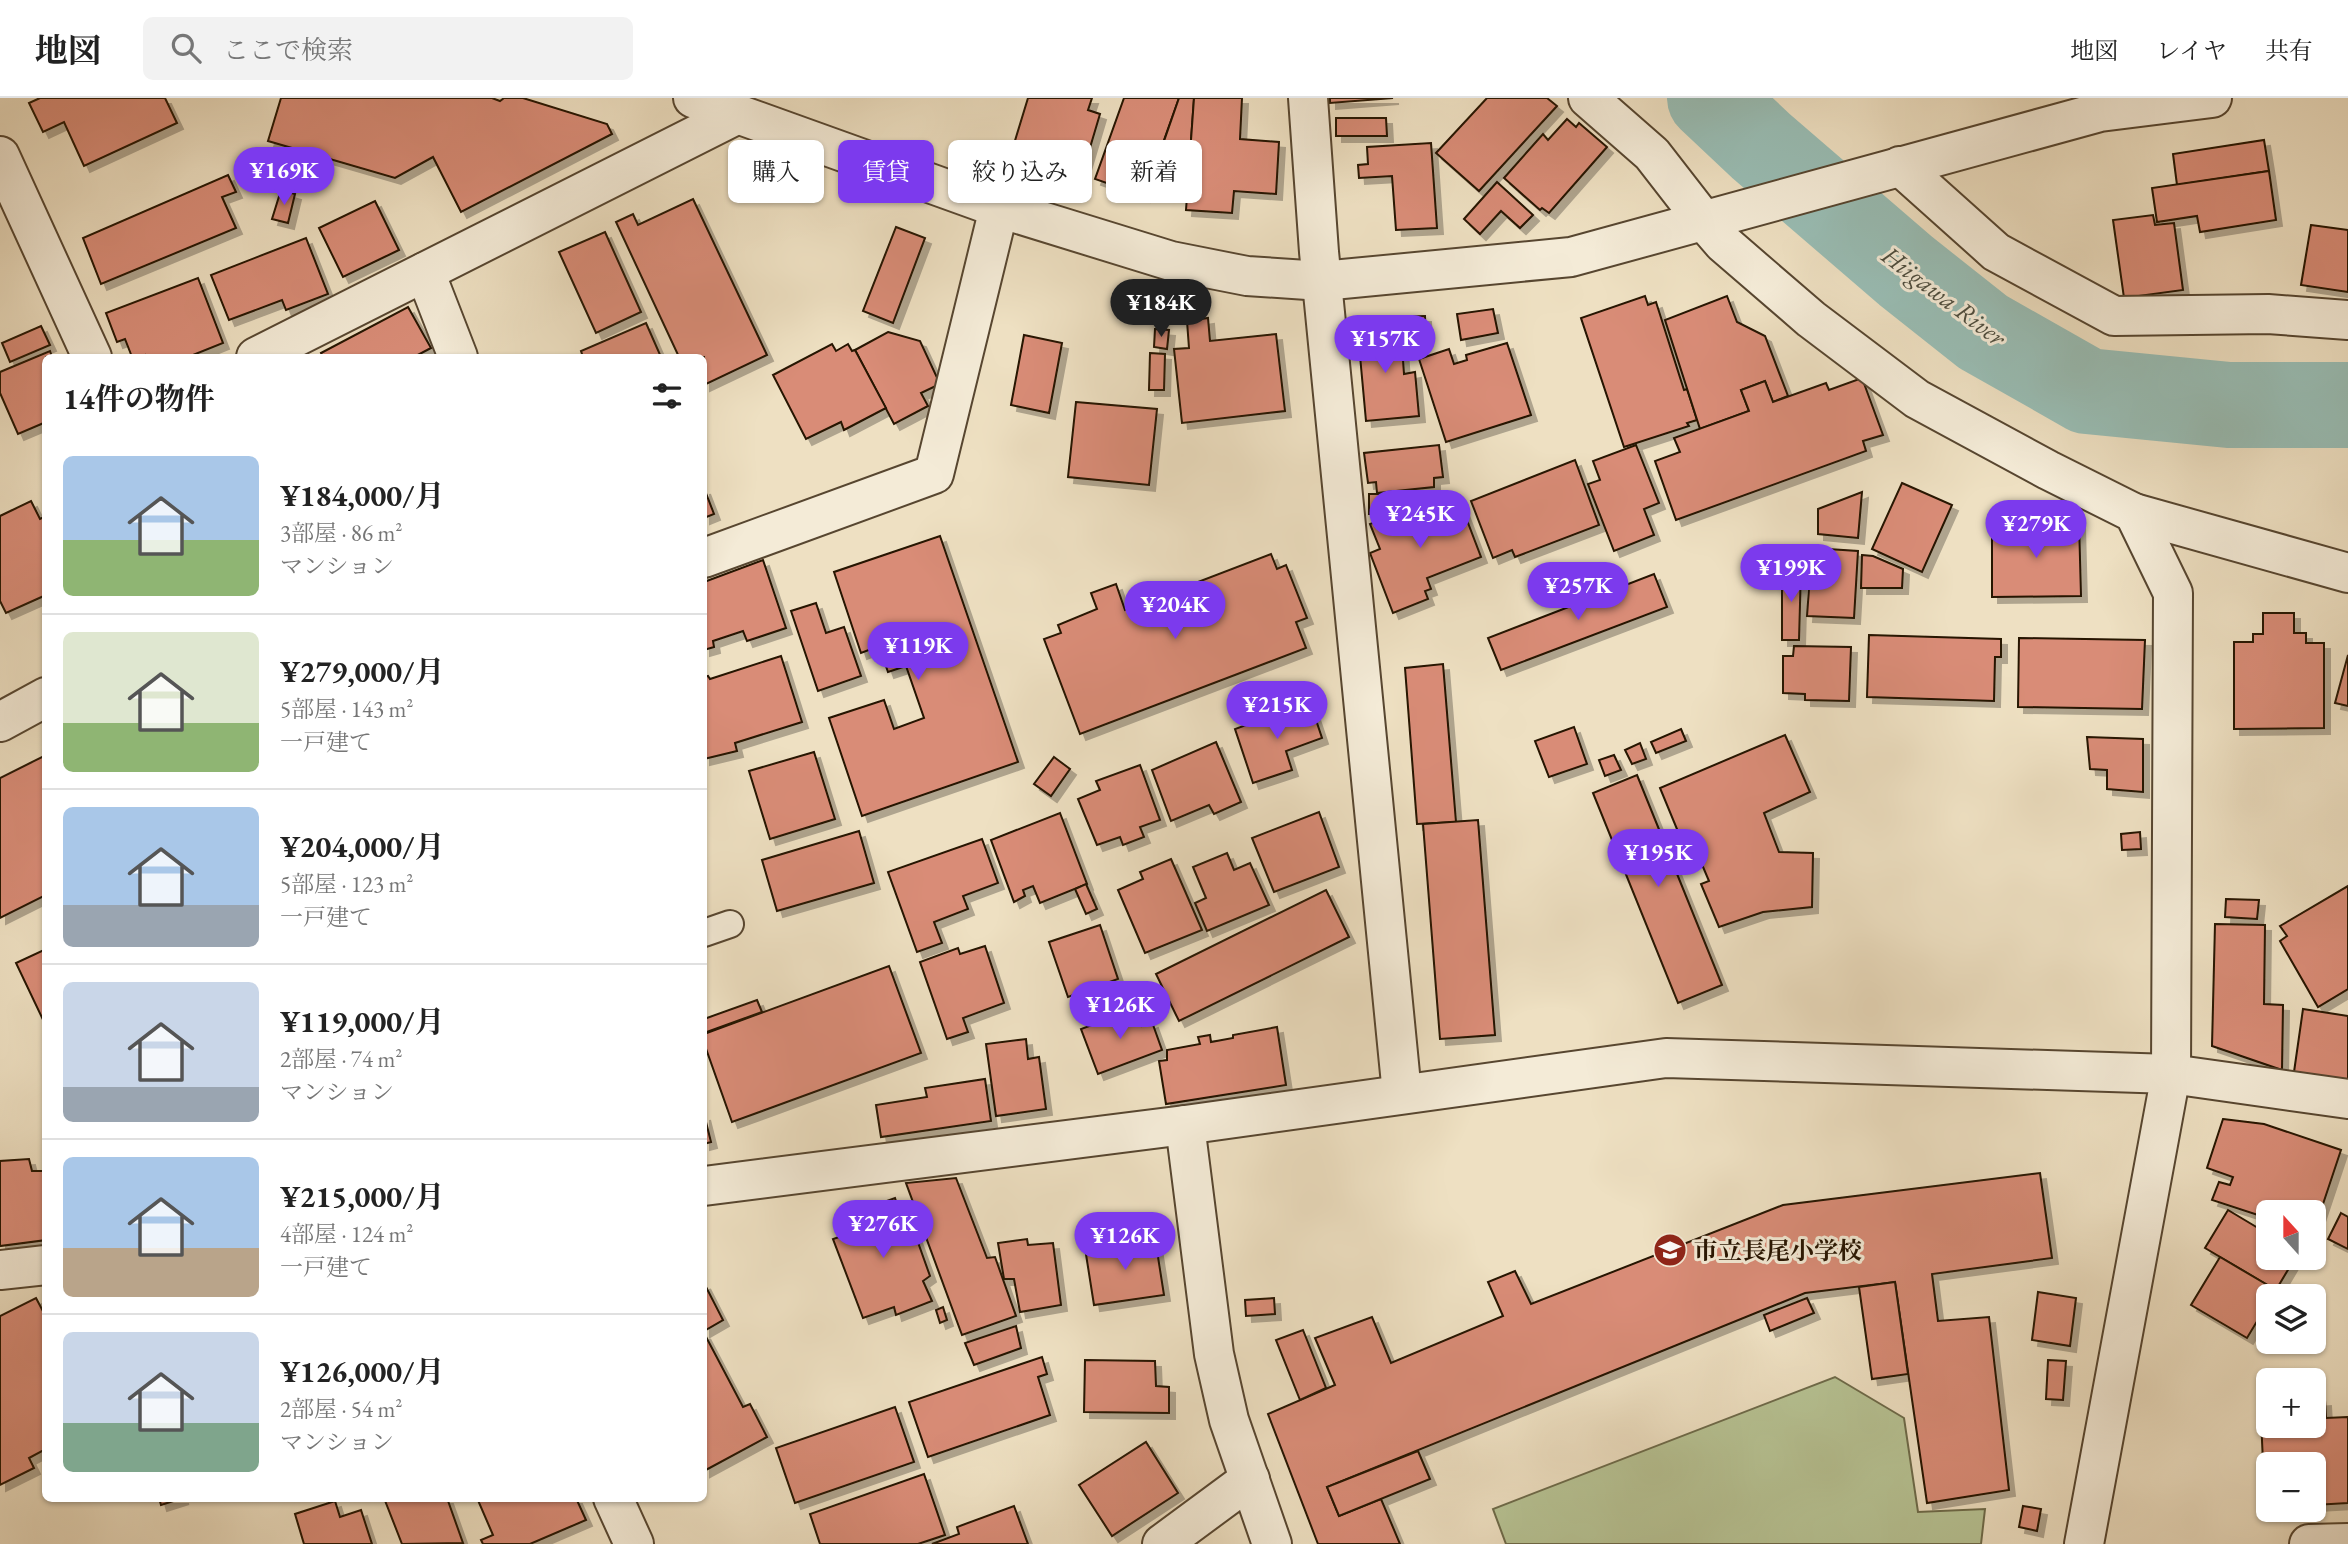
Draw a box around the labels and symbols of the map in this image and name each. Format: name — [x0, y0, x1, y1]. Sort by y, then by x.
pin: ¥169K — [235, 148, 333, 207]
water label: Hiigawa River — [1874, 238, 2014, 354]
pin: ¥184K — [1112, 280, 1210, 339]
pin: ¥157K — [1336, 316, 1434, 375]
pin: ¥245K — [1371, 490, 1469, 550]
pin: ¥279K — [1987, 500, 2085, 560]
pin: ¥199K — [1742, 545, 1840, 604]
pin: ¥257K — [1529, 562, 1627, 622]
pin: ¥204K — [1126, 582, 1224, 641]
pin: ¥119K — [869, 622, 967, 682]
pin: ¥215K — [1228, 682, 1326, 741]
pin: ¥195K — [1609, 830, 1707, 889]
pin: ¥126K — [1071, 982, 1169, 1041]
pin: ¥276K — [834, 1200, 932, 1260]
north arrow — [2256, 1200, 2326, 1270]
pin: ¥126K — [1076, 1212, 1174, 1272]
school or university icon: 市立長尾小学校 — [1651, 1231, 1689, 1269]
place label: 市立長尾小学校 — [1694, 1235, 1862, 1266]

